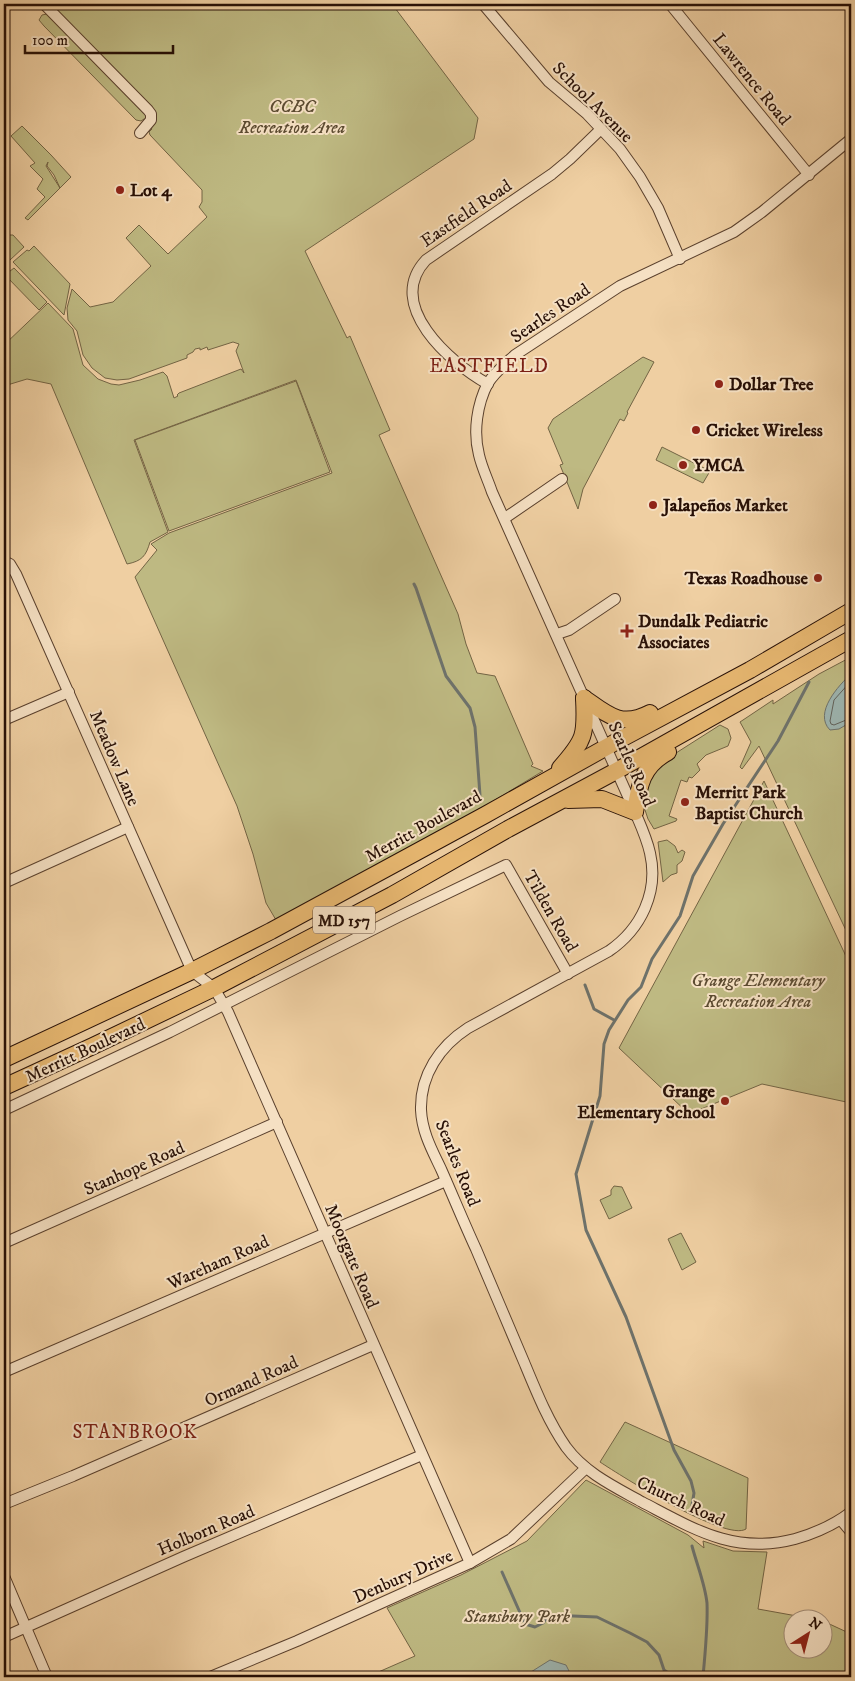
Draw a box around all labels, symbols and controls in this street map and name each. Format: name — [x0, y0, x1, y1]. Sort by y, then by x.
scale bar — [25, 22, 172, 54]
street label: Lawrence Road — [707, 29, 795, 130]
text: 100 m — [32, 31, 68, 50]
street label: School Avenue — [547, 58, 637, 148]
park label: CCBC Recreation Area — [238, 96, 345, 139]
street label: Eastfield Road — [417, 175, 516, 252]
place label: Lot 4 — [130, 180, 172, 202]
marker: Lot 4 — [114, 184, 126, 196]
street label: Searles Road — [507, 279, 594, 348]
district label: EASTFIELD — [429, 355, 549, 378]
place label: Dollar Tree — [729, 374, 814, 396]
marker: Dollar Tree — [713, 378, 725, 390]
place label: Cricket Wireless — [706, 420, 823, 442]
marker: Cricket Wireless — [690, 424, 702, 436]
place label: YMCA — [692, 455, 745, 477]
marker: YMCA — [677, 459, 689, 471]
place label: Jalapeños Market — [661, 495, 788, 517]
marker: Jalapeños Market — [647, 499, 659, 511]
place label: Texas Roadhouse — [684, 568, 809, 590]
marker: Texas Roadhouse — [812, 572, 824, 584]
place label: Dundalk Pediatric Associates — [637, 611, 768, 654]
marker: Dundalk Pediatric Associates — [620, 624, 634, 638]
street label: Meadow Lane — [84, 707, 144, 810]
street label: Searles Road — [603, 718, 660, 810]
place label: Merritt Park Baptist Church — [695, 782, 803, 825]
street label: Merritt Boulevard — [361, 786, 486, 868]
marker: Merritt Park Baptist Church — [679, 796, 691, 808]
street label: Tilden Road — [518, 867, 582, 956]
road number: MD 157 — [313, 906, 375, 934]
park label: Grange Elementary Recreation Area — [691, 970, 826, 1013]
street label: Merritt Boulevard — [22, 1013, 149, 1088]
place label: Grange Elementary School — [577, 1081, 716, 1124]
marker: Grange Elementary School — [719, 1095, 731, 1107]
street label: Searles Road — [430, 1117, 484, 1210]
street label: Stanhope Road — [81, 1137, 188, 1201]
street label: Moorgate Road — [319, 1201, 383, 1312]
street label: Wareham Road — [163, 1231, 273, 1296]
street label: Ormand Road — [201, 1352, 302, 1412]
district label: STANBROOK — [73, 1421, 198, 1444]
street label: Church Road — [633, 1472, 728, 1532]
street label: Holborn Road — [155, 1501, 258, 1561]
street label: Denbury Drive — [350, 1545, 457, 1609]
park label: Stansbury Park — [463, 1606, 571, 1628]
north arrow — [782, 1608, 832, 1658]
text: N — [805, 1614, 825, 1635]

